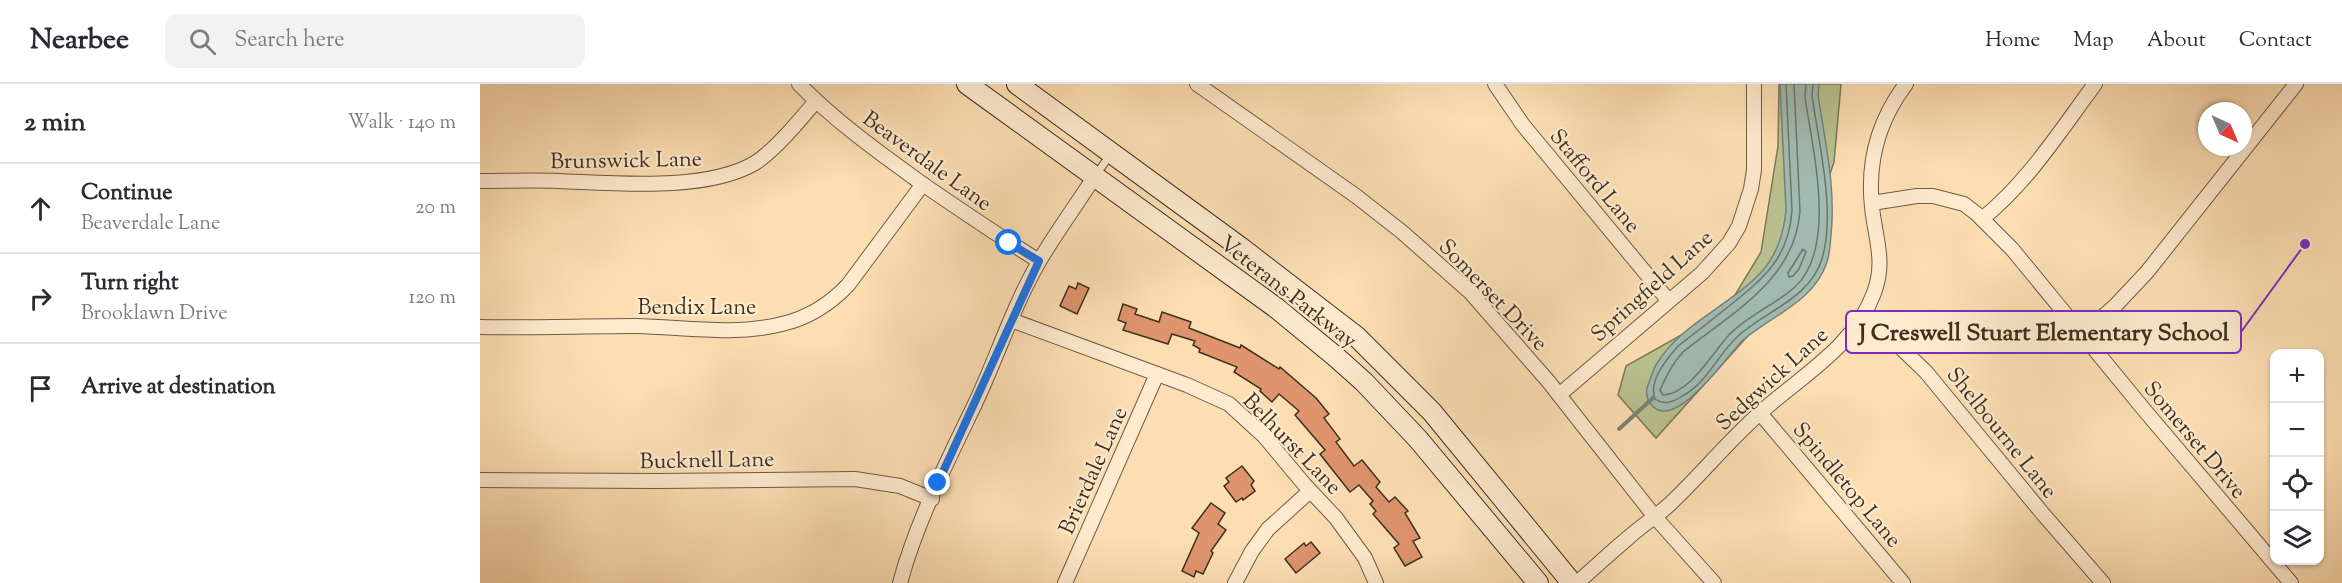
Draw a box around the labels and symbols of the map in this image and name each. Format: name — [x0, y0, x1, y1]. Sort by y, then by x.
north arrow — [2198, 102, 2252, 156]
street label: Beaverdale Lane — [855, 104, 998, 220]
street label: Stafford Lane — [1540, 123, 1647, 241]
street label: Brunswick Lane — [550, 145, 702, 179]
street label: Springfield Lane — [1585, 224, 1721, 351]
route start — [995, 229, 1021, 255]
street label: Veterans Parkway — [1211, 229, 1363, 357]
street label: Somerset Drive — [1430, 233, 1554, 360]
street label: Bendix Lane — [638, 293, 756, 325]
callout: J Creswell Stuart Elementary School — [1846, 311, 2241, 353]
text: J Creswell Stuart Elementary School — [1857, 317, 2230, 351]
street label: Sedgwick Lane — [1710, 321, 1836, 440]
street label: Shelbourne Lane — [1937, 361, 2064, 507]
street label: Somerset Drive — [2135, 375, 2253, 507]
street label: Belhurst Lane — [1234, 387, 1348, 503]
street label: Brierdale Lane — [1052, 402, 1137, 540]
street label: Spindletop Lane — [1783, 416, 1908, 556]
street label: Bucknell Lane — [639, 445, 775, 479]
route end — [924, 469, 950, 495]

